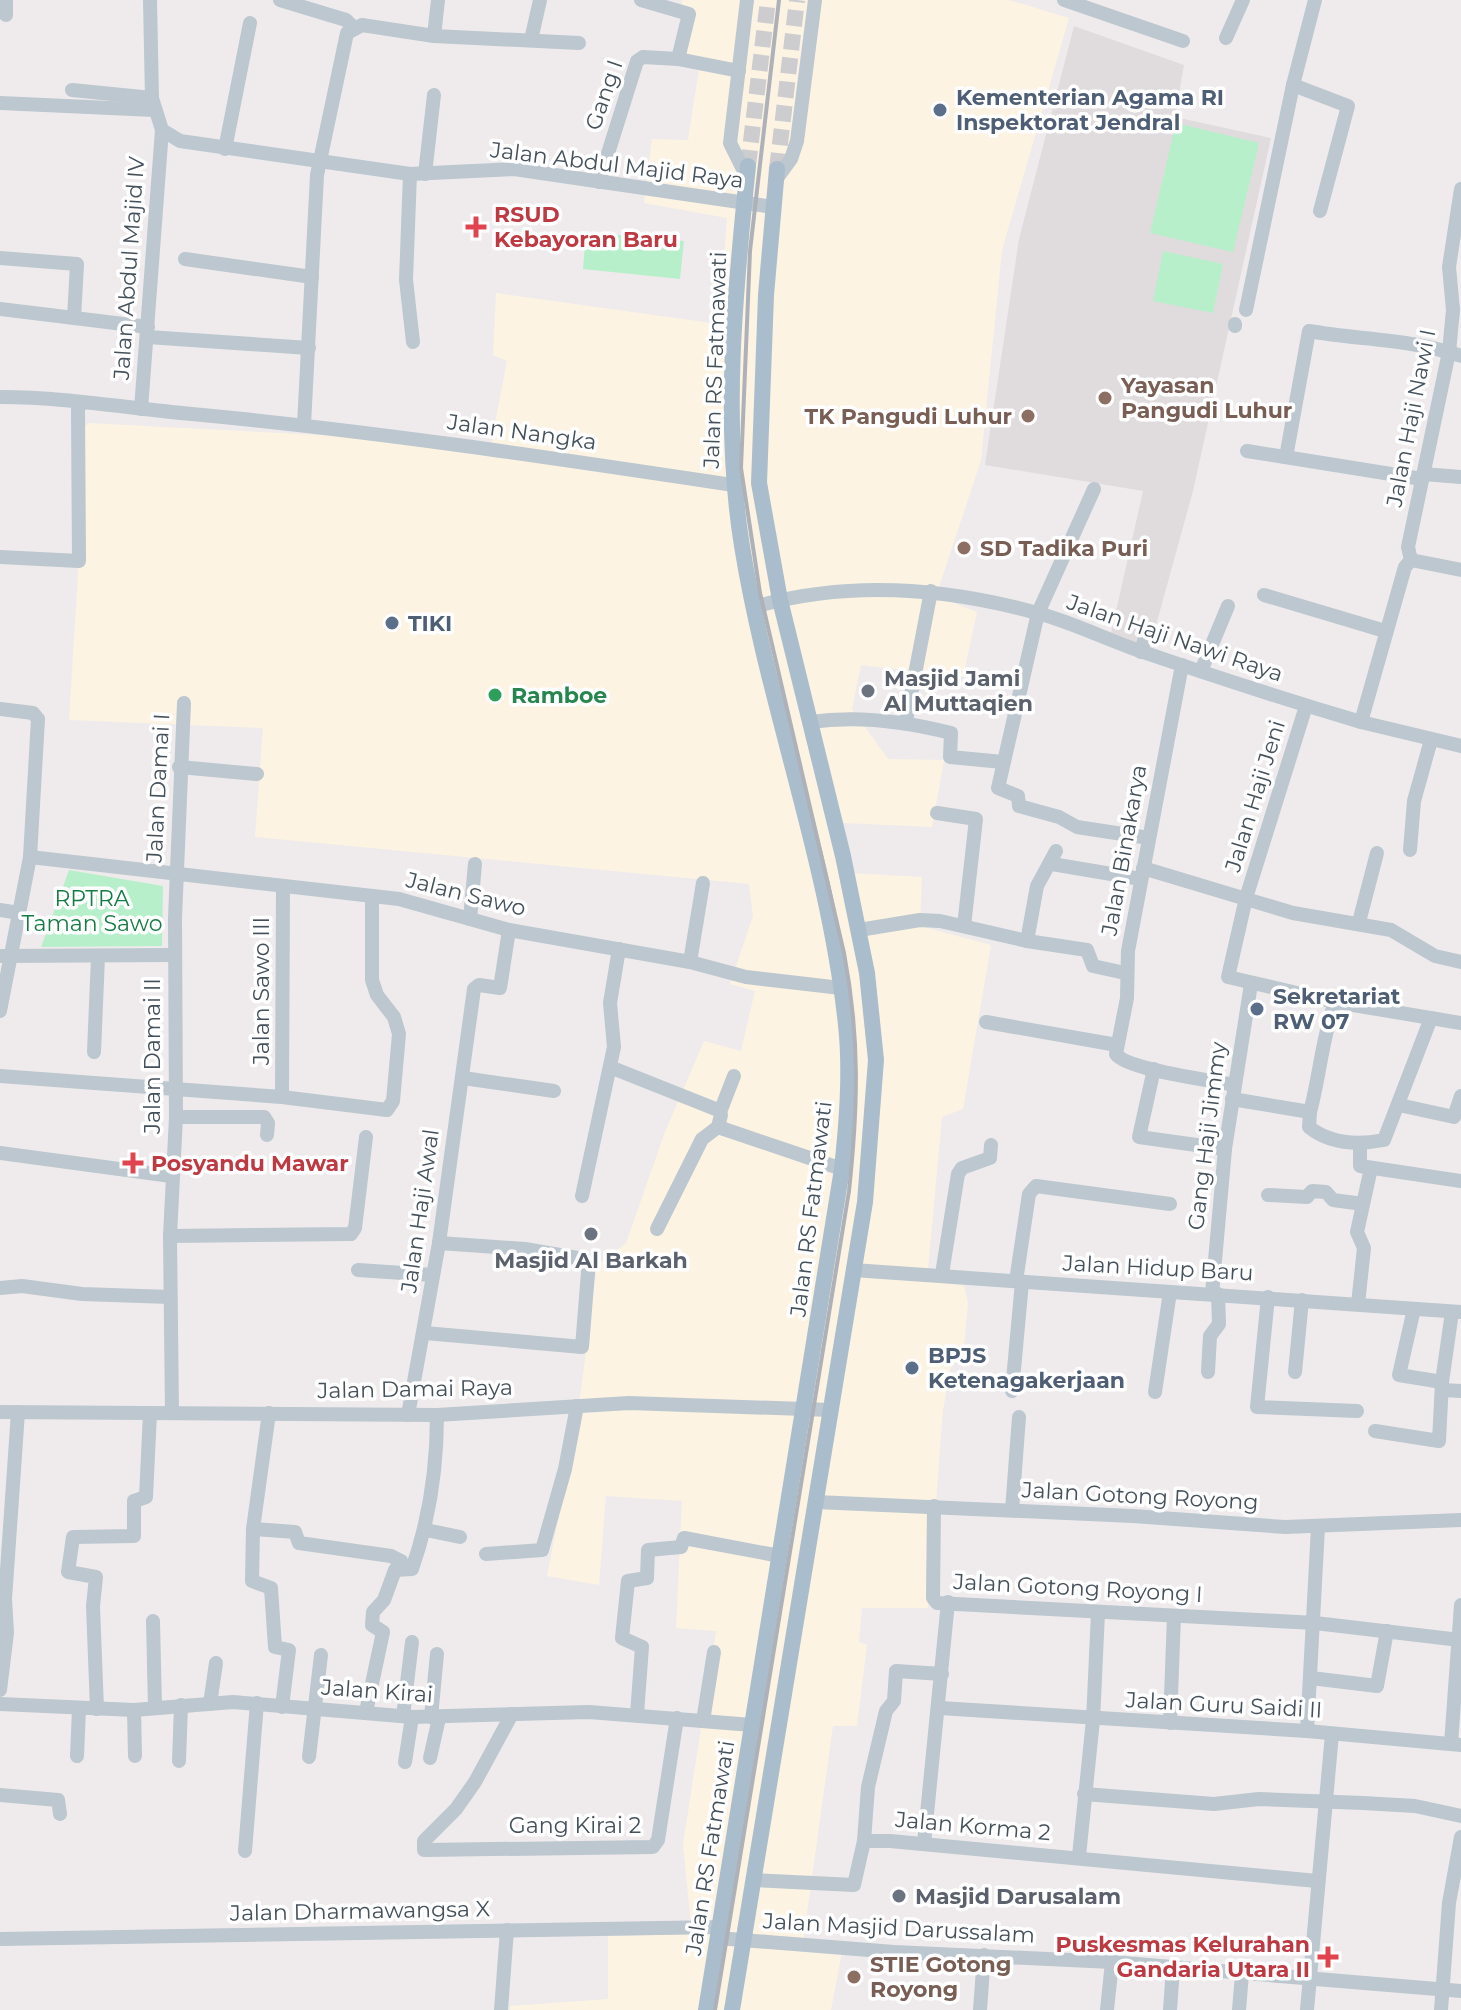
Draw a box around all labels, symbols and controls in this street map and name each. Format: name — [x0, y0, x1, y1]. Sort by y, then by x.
street label: Gang I — [579, 56, 629, 134]
place label: Kementerian Agama RI Inspektorat Jendral — [956, 84, 1224, 136]
marker: Kementerian Agama RI Inspektorat Jendral — [931, 101, 949, 119]
street label: Jalan Abdul Majid Raya — [488, 136, 745, 194]
street label: Jalan Abdul Majid IV — [108, 155, 150, 382]
place label: RSUD Kebayoran Baru — [494, 201, 678, 253]
marker: RSUD Kebayoran Baru — [465, 216, 487, 238]
street label: Jalan RS Fatmawati — [698, 251, 732, 470]
street label: Jalan Haji Nawi I — [1380, 327, 1441, 510]
place label: Yayasan Pangudi Luhur — [1120, 372, 1292, 424]
marker: Yayasan Pangudi Luhur — [1096, 389, 1114, 407]
place label: TK Pangudi Luhur — [805, 403, 1012, 430]
marker: TK Pangudi Luhur — [1019, 407, 1037, 425]
street label: Jalan Nangka — [445, 408, 598, 456]
place label: SD Tadika Puri — [980, 535, 1148, 562]
marker: SD Tadika Puri — [955, 539, 973, 557]
street label: Jalan Haji Nawi Raya — [1063, 588, 1287, 688]
place label: TIKI — [408, 610, 452, 637]
marker: TIKI — [383, 614, 401, 632]
place label: Masjid Jami Al Muttaqien — [883, 665, 1033, 717]
place label: Ramboe — [511, 682, 607, 709]
marker: Masjid Jami Al Muttaqien — [859, 682, 877, 700]
marker: Ramboe — [486, 686, 504, 704]
street label: Jalan Damai I — [141, 713, 175, 864]
street label: Jalan Haji Jeni — [1219, 717, 1291, 876]
street label: Jalan Binakarya — [1096, 762, 1152, 938]
street label: Jalan Sawo — [402, 866, 529, 922]
park label: RPTRA Taman Sawo — [21, 885, 163, 937]
street label: Jalan Sawo III — [248, 917, 275, 1066]
street label: Jalan Damai II — [139, 978, 166, 1135]
place label: Sekretariat RW 07 — [1273, 983, 1401, 1035]
marker: Sekretariat RW 07 — [1248, 1000, 1266, 1018]
street label: Gang Haji Jimmy — [1182, 1040, 1232, 1232]
street label: Jalan RS Fatmawati — [784, 1100, 838, 1319]
street label: Jalan Haji Awal — [395, 1127, 445, 1296]
place label: Posyandu Mawar — [151, 1150, 349, 1177]
marker: Posyandu Mawar — [122, 1152, 144, 1174]
marker: Masjid Al Barkah — [582, 1225, 600, 1243]
place label: Masjid Al Barkah — [494, 1247, 688, 1274]
street label: Jalan Hidup Baru — [1061, 1249, 1254, 1286]
place label: BPJS Ketenagakerjaan — [928, 1342, 1125, 1394]
marker: BPJS Ketenagakerjaan — [903, 1359, 921, 1377]
street label: Jalan Damai Raya — [316, 1374, 513, 1404]
street label: Jalan Gotong Royong — [1020, 1476, 1259, 1516]
street label: Jalan Gotong Royong I — [952, 1568, 1203, 1608]
street label: Jalan Kirai — [319, 1674, 434, 1708]
street label: Jalan Guru Saidi II — [1124, 1686, 1323, 1724]
street label: Jalan RS Fatmawati — [680, 1739, 740, 1958]
street label: Jalan Korma 2 — [893, 1806, 1052, 1846]
street label: Gang Kirai 2 — [509, 1812, 641, 1839]
place label: Masjid Darusalam — [915, 1883, 1121, 1910]
marker: Masjid Darusalam — [890, 1887, 908, 1905]
street label: Jalan Dharmawangsa X — [229, 1895, 491, 1927]
street label: Jalan Masjid Darussalam — [761, 1907, 1036, 1949]
place label: Puskesmas Kelurahan Gandaria Utara II — [1055, 1931, 1310, 1983]
marker: Puskesmas Kelurahan Gandaria Utara II — [1317, 1946, 1339, 1968]
place label: STIE Gotong Royong — [870, 1951, 1011, 2003]
marker: STIE Gotong Royong — [845, 1968, 863, 1986]

